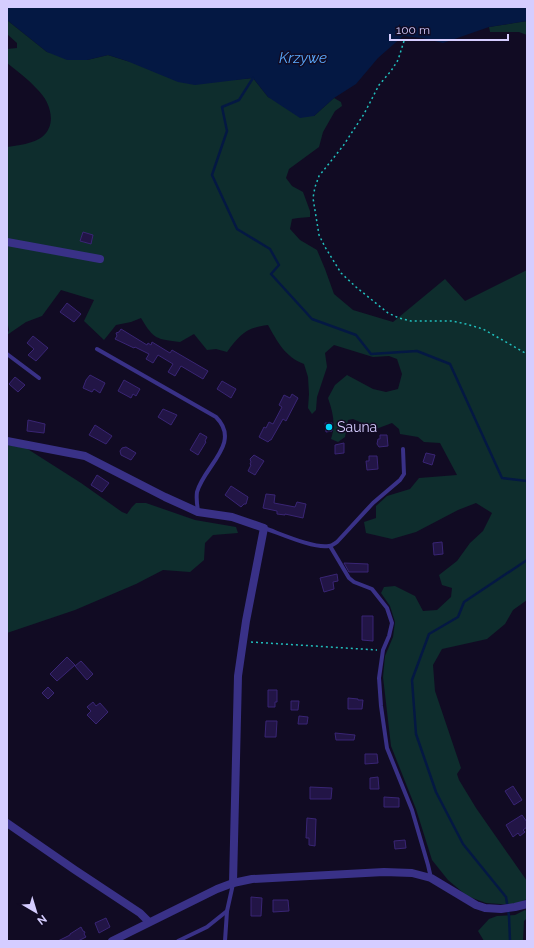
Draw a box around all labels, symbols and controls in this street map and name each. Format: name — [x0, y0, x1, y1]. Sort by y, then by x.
scale bar — [390, 16, 508, 42]
text: 100 m — [396, 23, 430, 37]
water label: Krzywe — [279, 49, 327, 67]
place label: Sauna — [337, 419, 377, 435]
marker: Sauna — [324, 422, 334, 432]
north arrow — [16, 892, 56, 932]
text: N — [35, 912, 49, 927]

